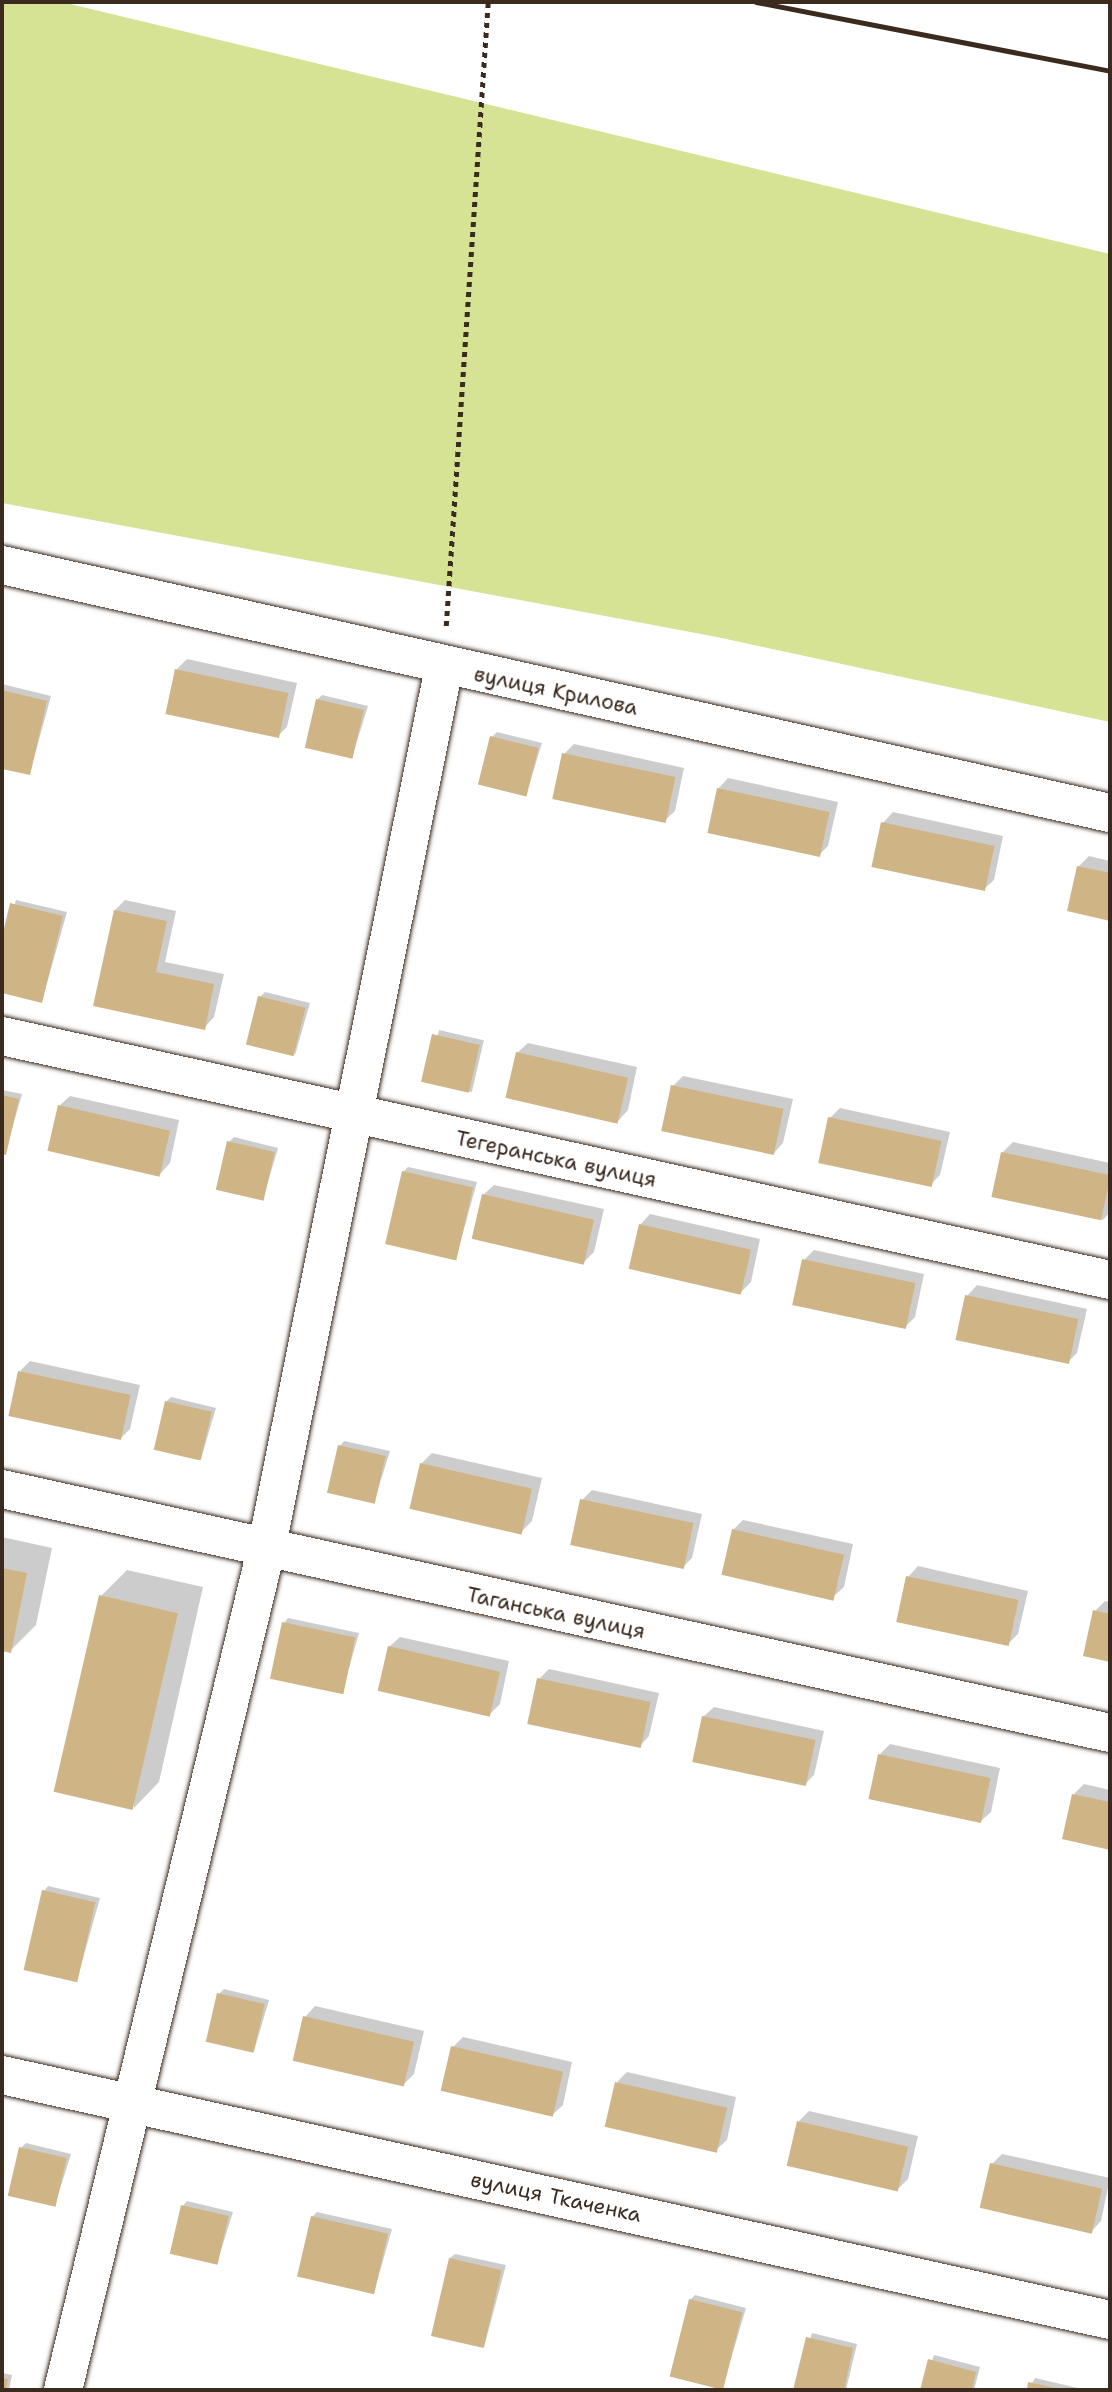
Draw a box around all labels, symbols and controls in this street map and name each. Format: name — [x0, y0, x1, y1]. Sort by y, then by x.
street label: вулиця Крилова — [472, 661, 640, 721]
street label: Тегеранська вулиця — [453, 1125, 659, 1193]
street label: Таганська вулиця — [464, 1582, 648, 1644]
street label: вулиця Ткаченка — [468, 2167, 644, 2227]

